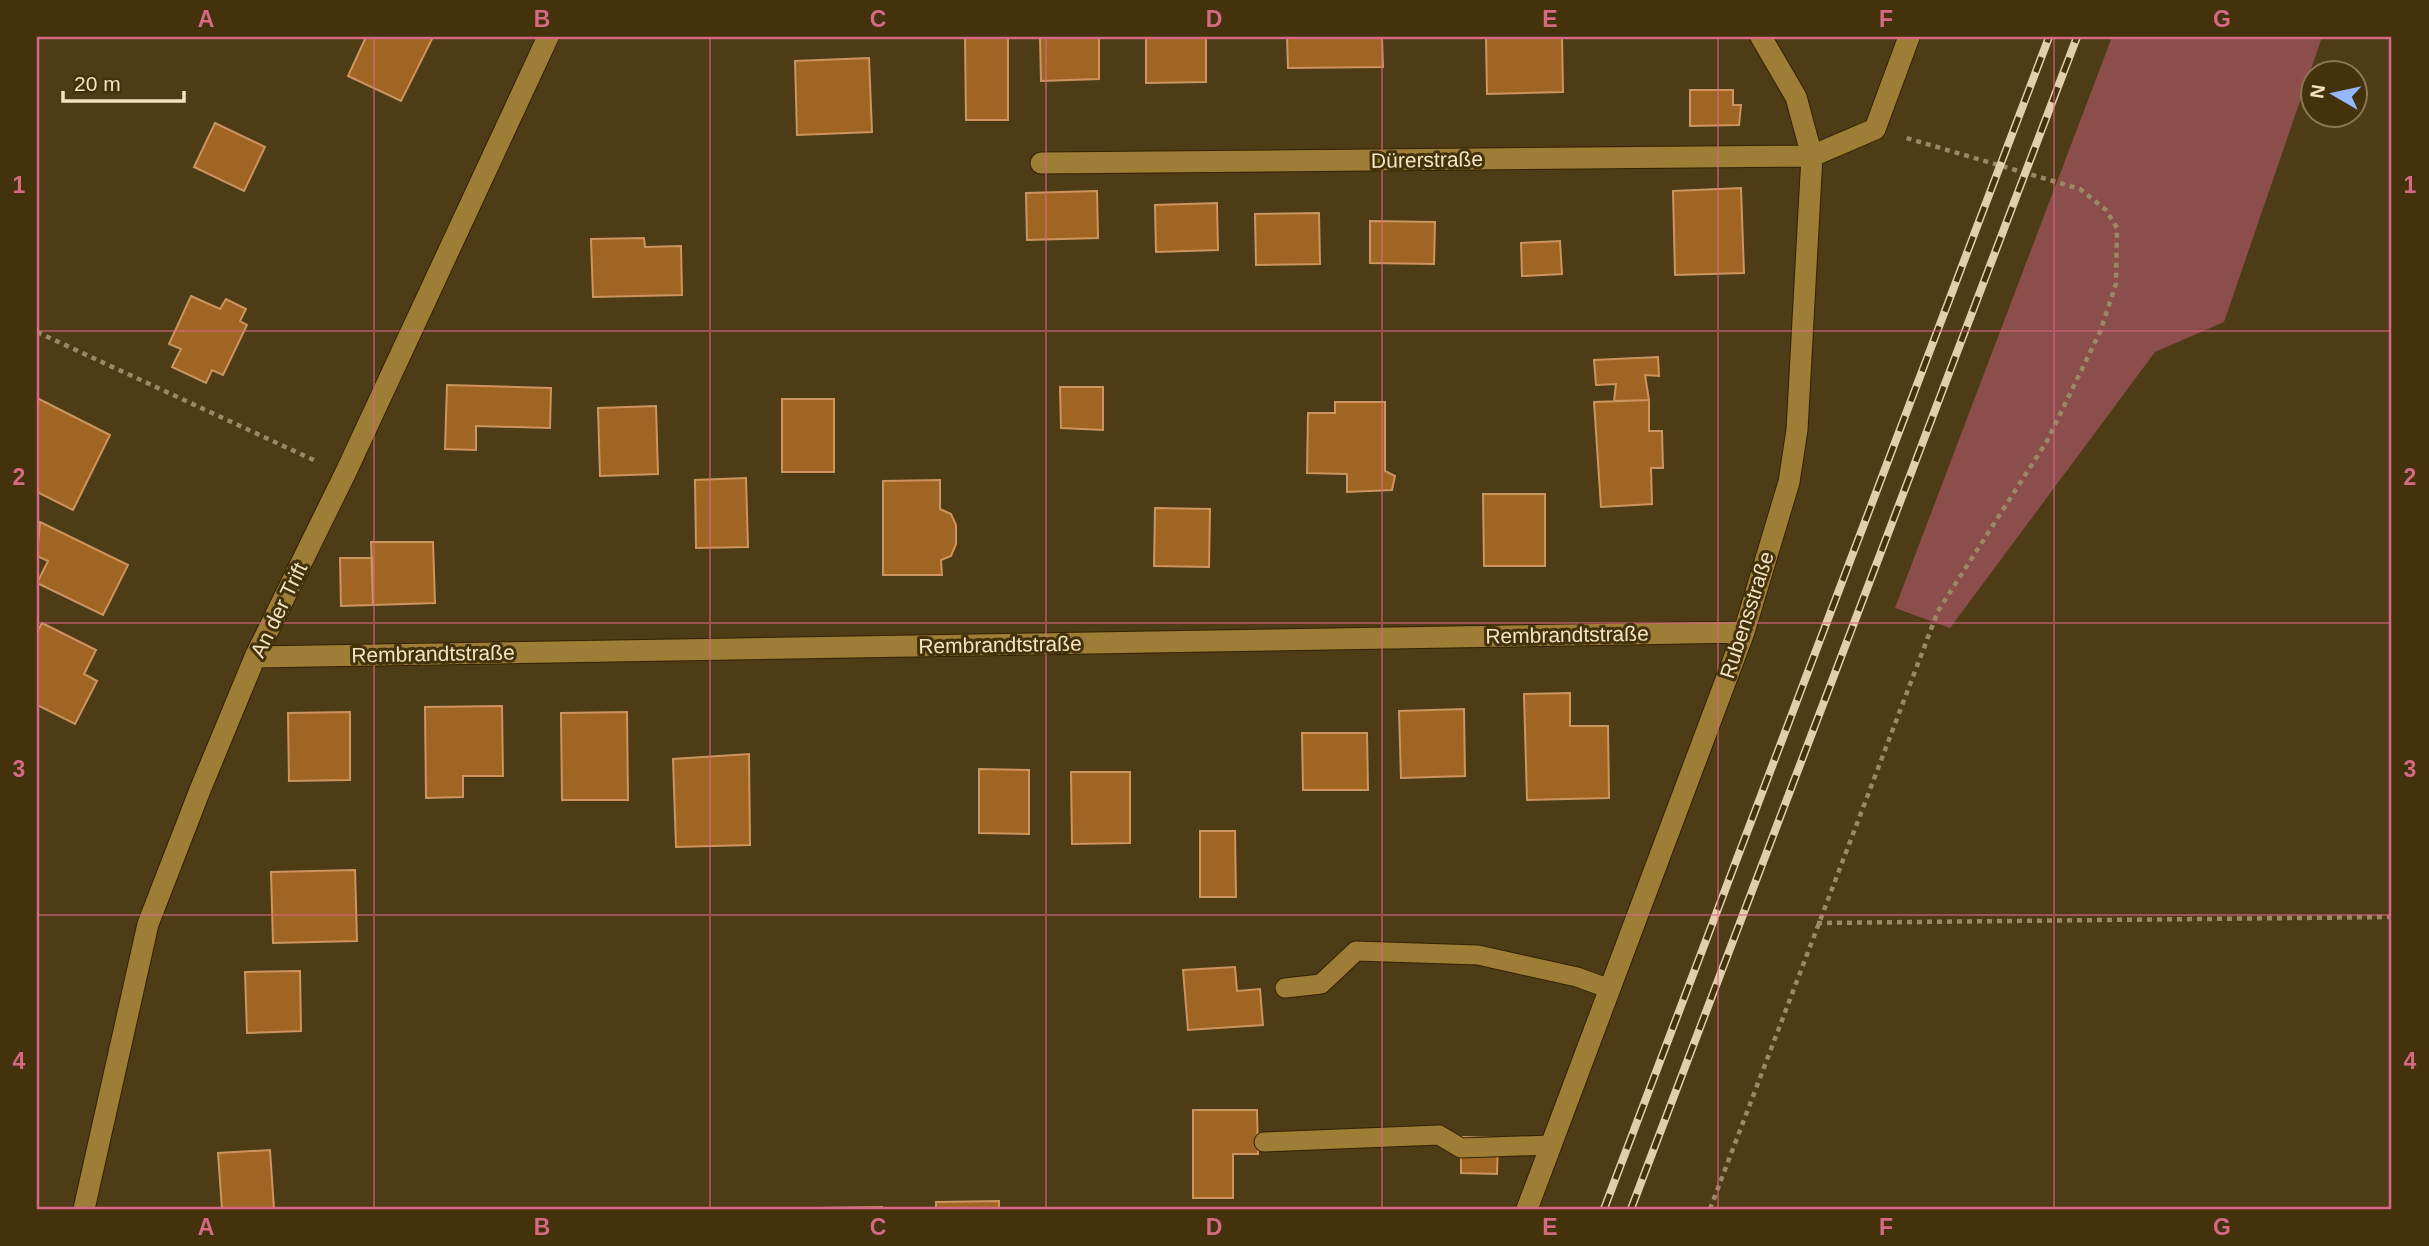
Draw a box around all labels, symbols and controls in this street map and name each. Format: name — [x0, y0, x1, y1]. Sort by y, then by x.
text: A — [198, 6, 214, 32]
text: B — [534, 6, 550, 32]
text: C — [870, 6, 886, 32]
text: D — [1206, 6, 1222, 32]
text: E — [1542, 6, 1558, 32]
text: F — [1879, 6, 1893, 32]
text: G — [2213, 6, 2231, 32]
scale bar — [63, 60, 184, 104]
north arrow — [2300, 60, 2370, 130]
text: 20 m — [74, 72, 121, 95]
text: N — [2306, 83, 2329, 100]
street label: Dürerstraße — [1371, 147, 1483, 172]
text: 1 — [13, 172, 26, 198]
text: 1 — [2404, 172, 2417, 198]
text: 2 — [13, 464, 25, 490]
text: 2 — [2404, 464, 2416, 490]
street label: Rubensstraße — [1715, 549, 1778, 681]
street label: An der Trift — [246, 558, 311, 661]
street label: Rembrandtstraße — [1485, 622, 1649, 647]
street label: Rembrandtstraße — [918, 632, 1082, 657]
street label: Rembrandtstraße — [351, 641, 515, 666]
text: 3 — [13, 756, 25, 782]
text: 3 — [2404, 756, 2416, 782]
text: 4 — [13, 1048, 26, 1074]
text: 4 — [2404, 1048, 2417, 1074]
text: A — [198, 1214, 214, 1240]
text: B — [534, 1214, 550, 1240]
text: C — [870, 1214, 886, 1240]
text: D — [1206, 1214, 1222, 1240]
text: E — [1542, 1214, 1558, 1240]
text: F — [1879, 1214, 1893, 1240]
text: G — [2213, 1214, 2231, 1240]

